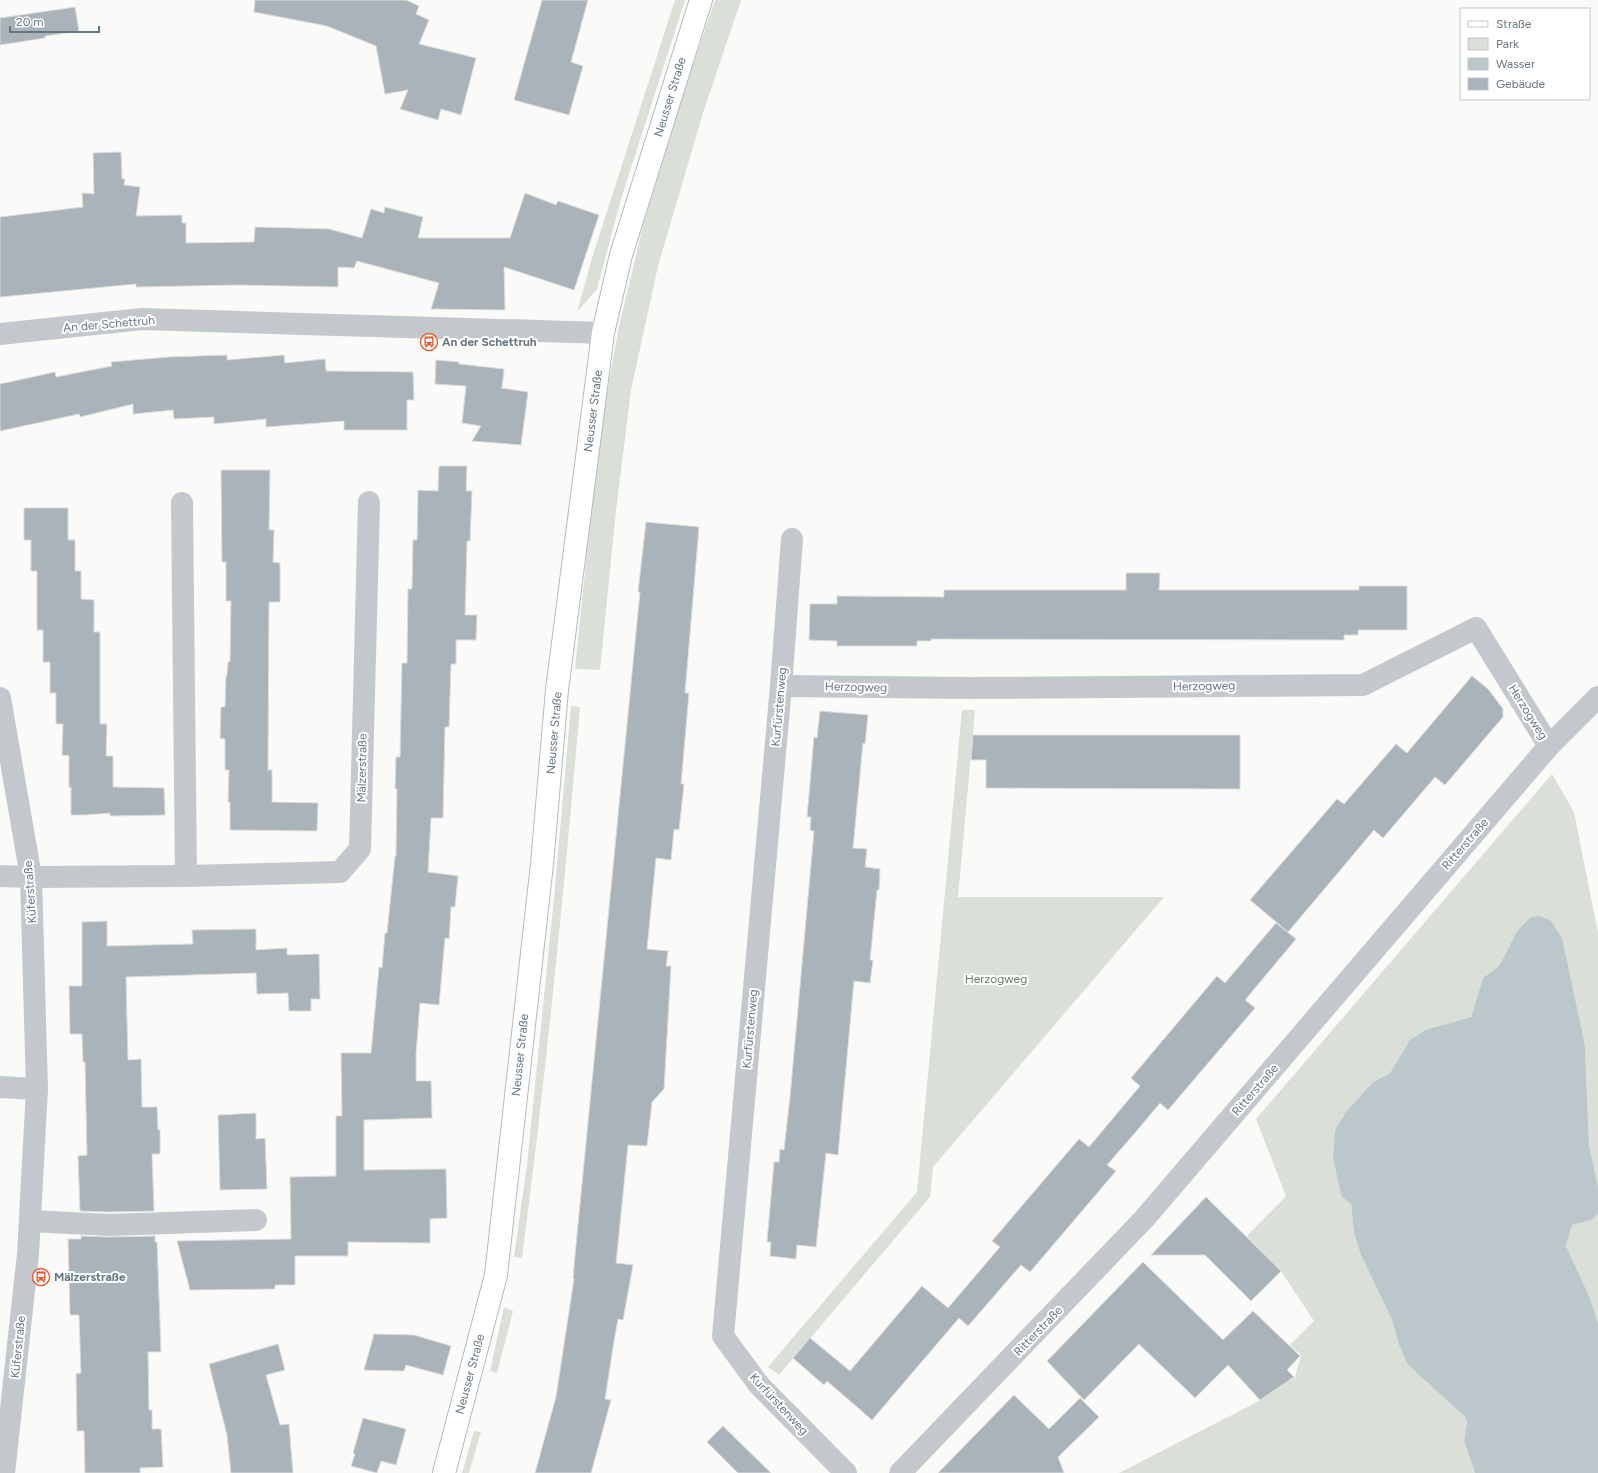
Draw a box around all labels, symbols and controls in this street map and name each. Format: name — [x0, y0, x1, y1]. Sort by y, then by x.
scale bar — [10, 8, 99, 34]
legend — [1460, 8, 1590, 100]
text: 20 m — [16, 15, 44, 29]
text: Straße — [1496, 17, 1532, 31]
text: Park — [1496, 37, 1519, 51]
street label: Neusser Straße — [651, 55, 689, 139]
text: Wasser — [1496, 57, 1535, 71]
text: Gebäude — [1496, 77, 1546, 91]
street label: An der Schettruh — [63, 313, 156, 335]
bus stop icon: An der Schettruh — [419, 332, 439, 352]
place label: An der Schettruh — [442, 335, 537, 349]
street label: Neusser Straße — [581, 369, 605, 453]
street label: Kurfürstenweg — [769, 667, 789, 747]
street label: Herzogweg — [1173, 678, 1235, 694]
street label: Herzogweg — [825, 679, 887, 695]
street label: Herzogweg — [1506, 682, 1550, 742]
street label: Neusser Straße — [543, 691, 565, 775]
street label: Mälzerstraße — [354, 733, 370, 803]
street label: Ritterstraße — [1439, 815, 1491, 873]
street label: Küferstraße — [21, 860, 39, 924]
park label: Herzogweg — [965, 972, 1027, 986]
street label: Kurfürstenweg — [740, 989, 760, 1069]
street label: Neusser Straße — [509, 1013, 531, 1097]
street label: Ritterstraße — [1229, 1061, 1281, 1119]
bus stop icon: Mälzerstraße — [31, 1267, 51, 1287]
place label: Mälzerstraße — [54, 1270, 126, 1284]
street label: Ritterstraße — [1011, 1303, 1065, 1359]
street label: Küferstraße — [8, 1315, 28, 1379]
street label: Neusser Straße — [453, 1332, 488, 1416]
street label: Kurfürstenweg — [747, 1370, 811, 1438]

